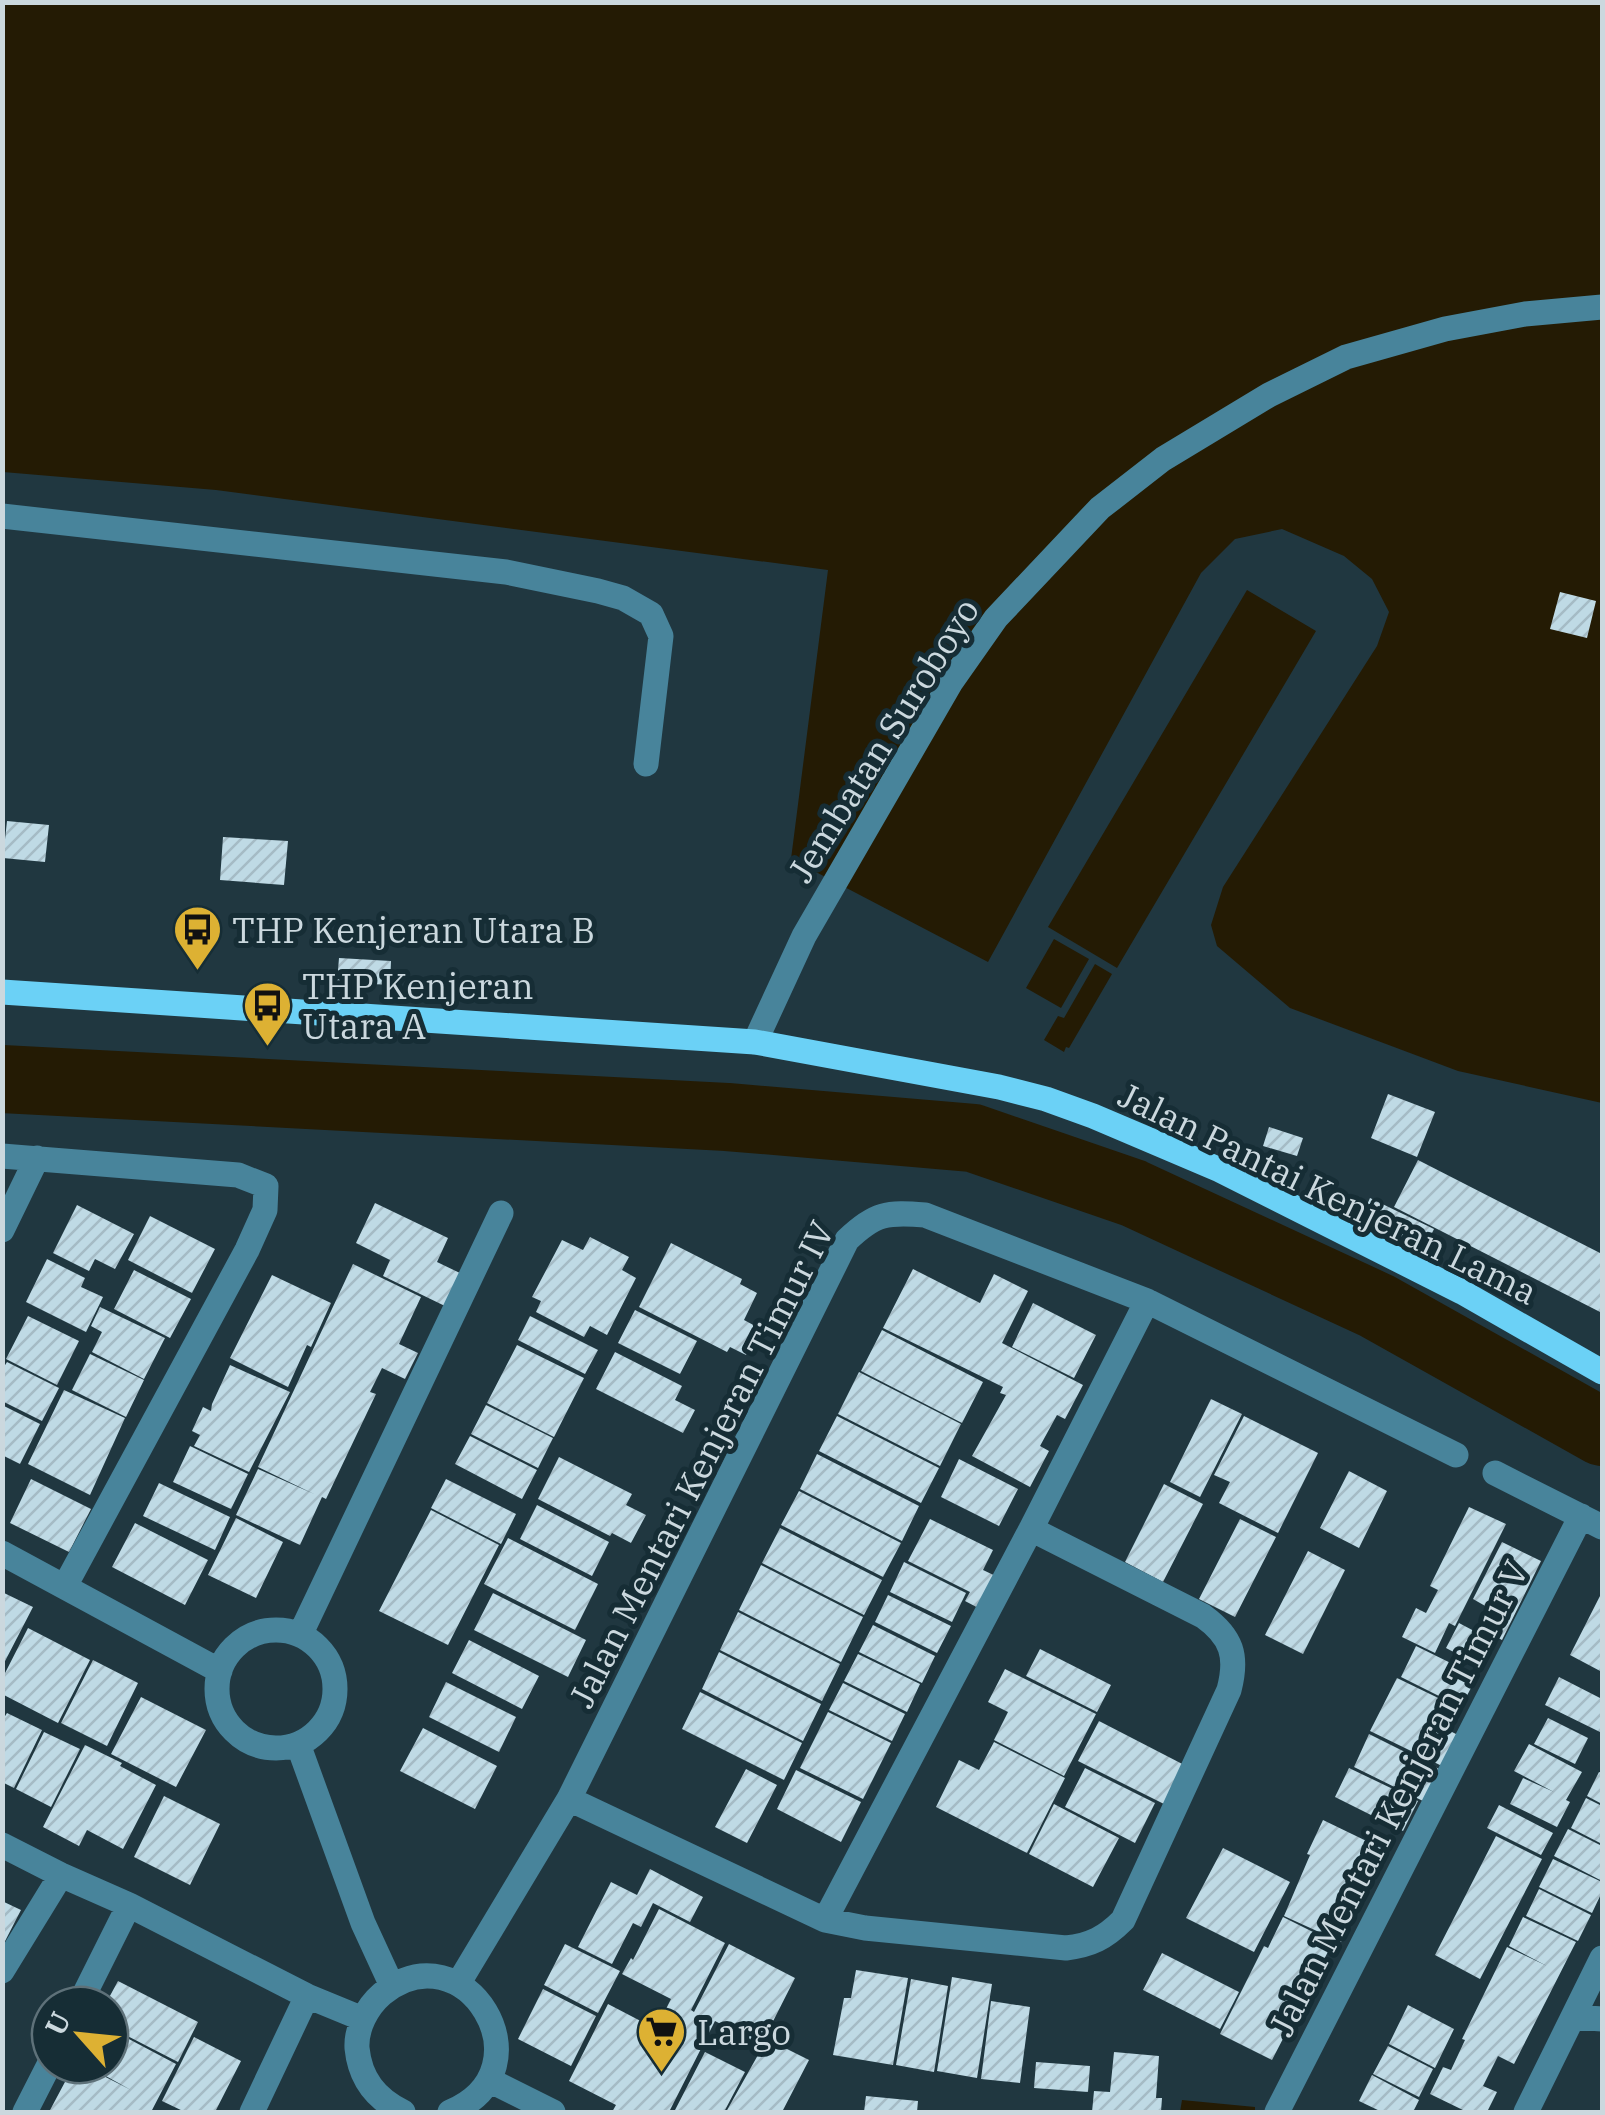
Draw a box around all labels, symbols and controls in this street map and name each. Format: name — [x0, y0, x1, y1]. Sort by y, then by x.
street label: Jembatan Suroboyo — [777, 590, 989, 890]
bus stop icon: THP Kenjeran Utara B — [171, 904, 223, 972]
place label: THP Kenjeran Utara B — [232, 907, 595, 953]
place label: THP Kenjeran Utara A — [302, 963, 534, 1049]
bus stop icon: THP Kenjeran Utara A — [241, 980, 293, 1048]
street label: Jalan Pantai Kenjeran Lama — [1111, 1071, 1545, 1315]
street label: Jalan Mentari Kenjeran Timur IV — [558, 1213, 844, 1715]
street label: Jalan Mentari Kenjeran Timur V — [1258, 1552, 1538, 2044]
north arrow — [30, 1985, 130, 2085]
text: U — [36, 2005, 79, 2041]
supermarket icon: Largo — [636, 2006, 688, 2074]
place label: Largo — [697, 2009, 791, 2055]

